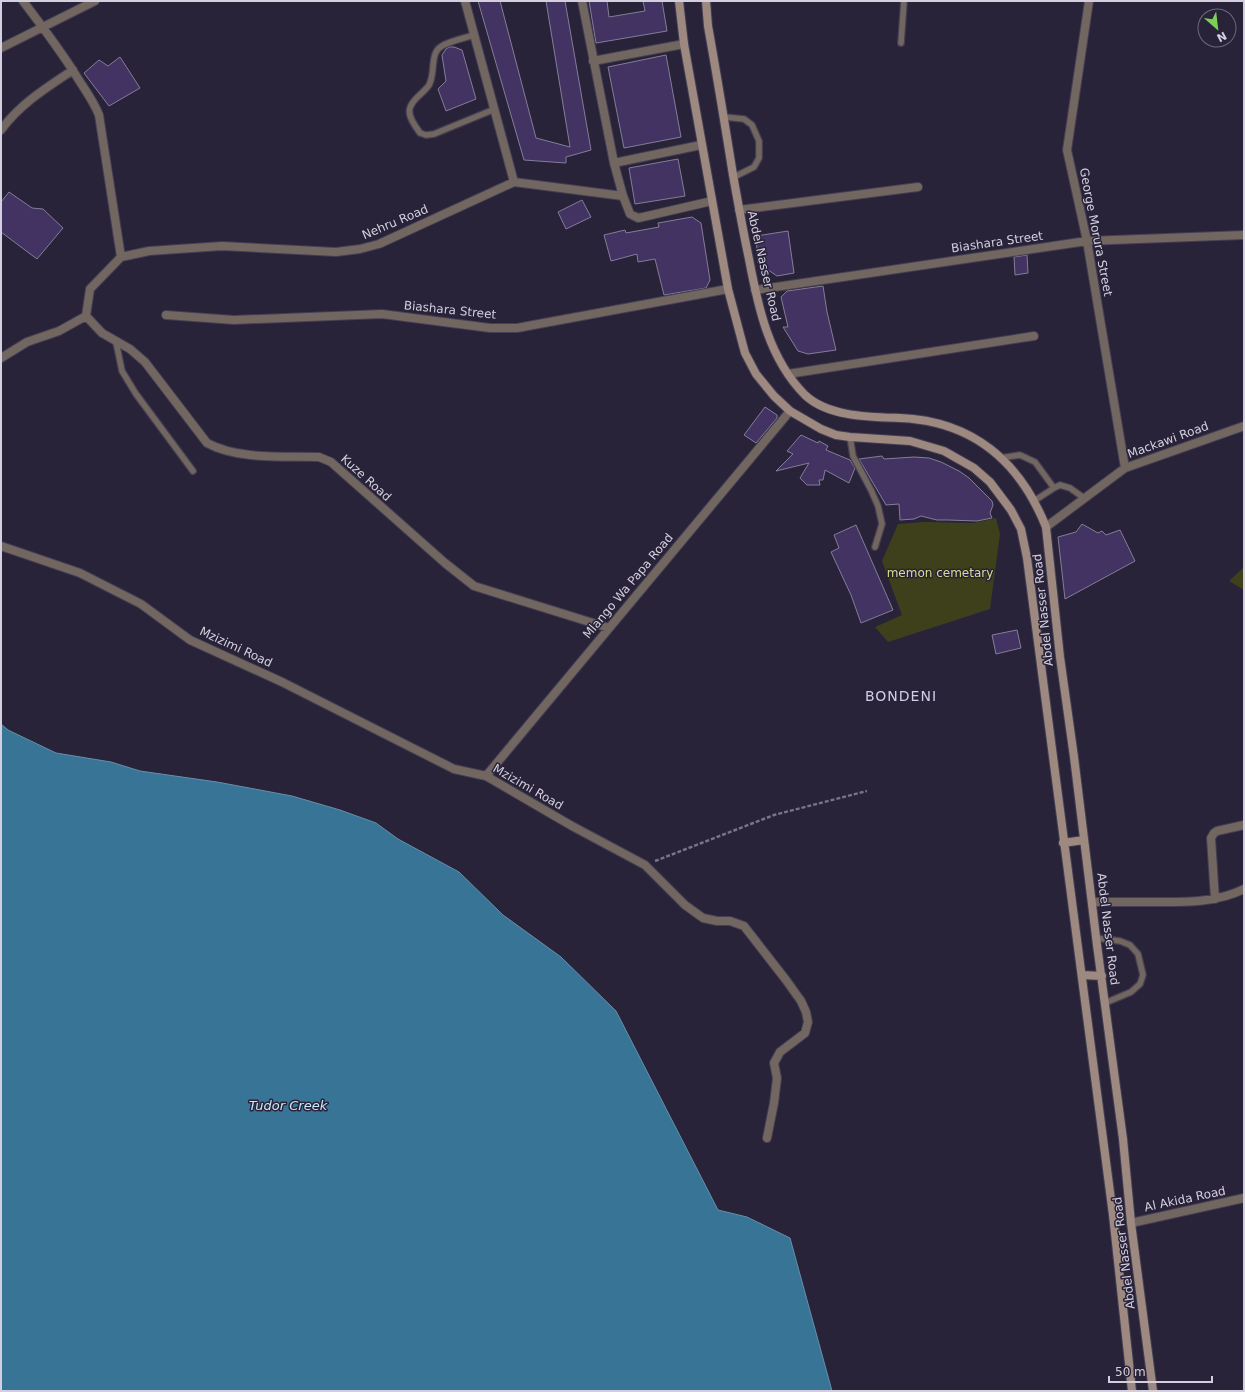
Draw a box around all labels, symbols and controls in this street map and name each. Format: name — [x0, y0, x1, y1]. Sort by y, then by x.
north arrow — [1197, 8, 1237, 48]
text: N — [1214, 28, 1229, 44]
street label: George Morura Street — [1077, 167, 1115, 298]
street label: Nehru Road — [360, 202, 430, 242]
street label: Abdel Nasser Road — [744, 209, 784, 323]
street label: Biashara Street — [950, 229, 1044, 255]
street label: Biashara Street — [403, 298, 497, 322]
street label: Mackawi Road — [1125, 419, 1211, 461]
street label: Kuze Road — [338, 452, 394, 504]
street label: Mlango Wa Papa Road — [580, 531, 676, 641]
street label: Abdel Nasser Road — [1030, 553, 1056, 667]
park label: memon cemetary — [887, 566, 993, 580]
street label: Mzizimi Road — [197, 624, 275, 670]
district label: BONDENI — [865, 688, 937, 704]
street label: Mzizimi Road — [490, 761, 566, 813]
street label: Abdel Nasser Road — [1094, 872, 1122, 986]
water label: Tudor Creek — [249, 1098, 328, 1113]
street label: Al Akida Road — [1143, 1184, 1227, 1214]
street label: Abdel Nasser Road — [1110, 1196, 1138, 1310]
scale bar — [1109, 1358, 1212, 1384]
text: 50 m — [1115, 1365, 1146, 1379]

